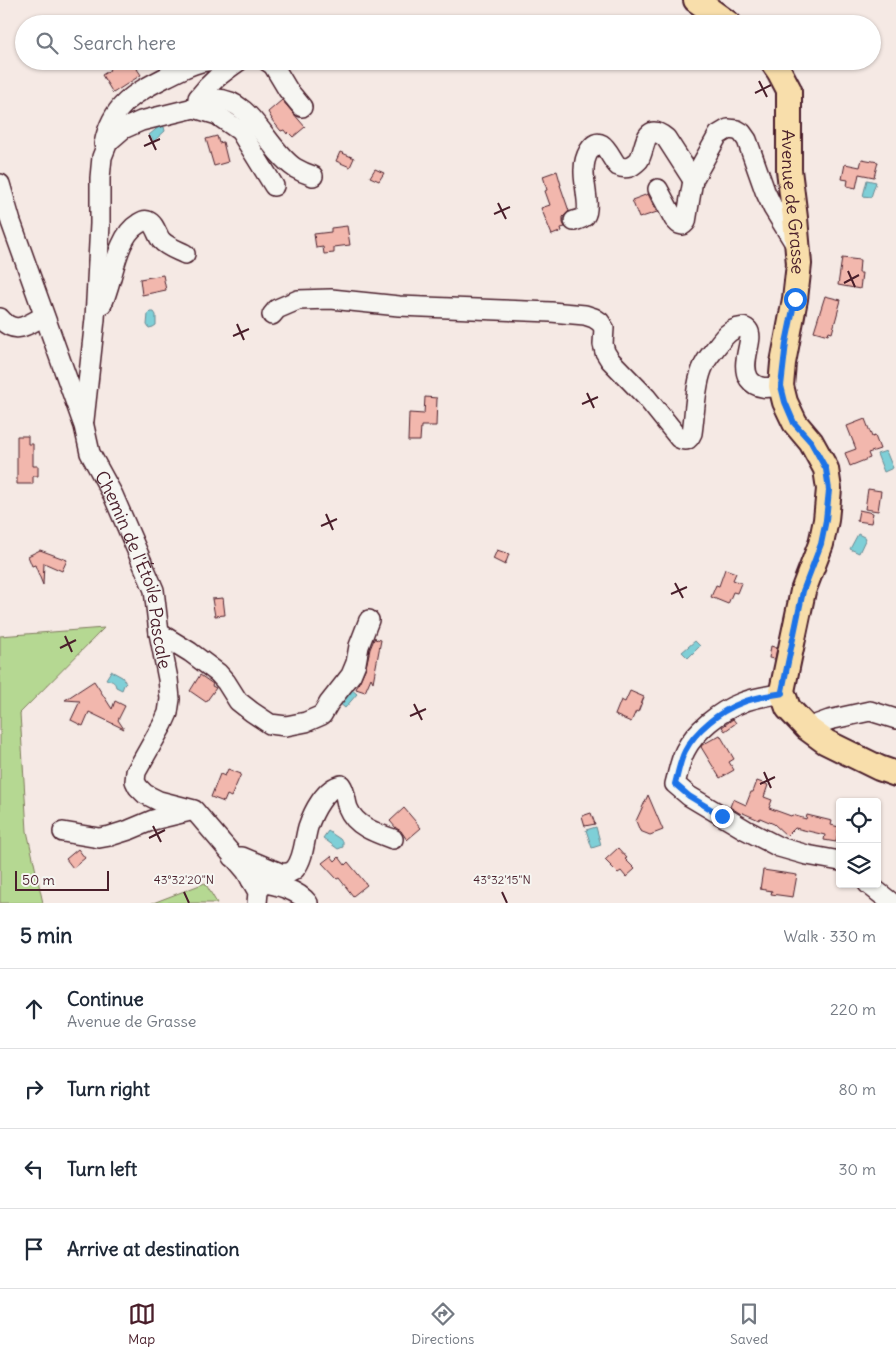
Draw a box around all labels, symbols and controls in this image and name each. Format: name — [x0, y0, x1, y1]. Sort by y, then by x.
search box — [15, 15, 881, 70]
icon: search — [33, 29, 61, 57]
text: Search here — [73, 31, 176, 55]
street label: Avenue de Grasse — [778, 129, 811, 276]
route start — [784, 288, 807, 311]
street label: Chemin de l'Étoile Pascale — [90, 466, 177, 671]
map controls — [836, 798, 881, 888]
button: locate — [836, 798, 881, 843]
route end — [711, 805, 734, 828]
button: layers — [836, 843, 881, 888]
scale bar — [15, 868, 109, 891]
text: 50 m — [22, 871, 55, 889]
text: 43°32'20"N — [154, 872, 214, 887]
text: 43°32'15"N — [473, 872, 531, 887]
text: 5 min — [20, 922, 72, 949]
text: Walk · 330 m — [783, 926, 876, 946]
text: Continue — [67, 987, 144, 1011]
icon: ahead — [20, 995, 48, 1023]
text: 220 m — [830, 999, 876, 1019]
text: Avenue de Grasse — [67, 1011, 196, 1031]
icon: right — [20, 1075, 48, 1103]
text: Turn right — [67, 1077, 150, 1101]
text: 80 m — [838, 1079, 876, 1099]
icon: left — [20, 1155, 48, 1183]
text: Turn left — [67, 1157, 137, 1181]
text: 30 m — [839, 1159, 876, 1179]
icon: arrive — [20, 1235, 48, 1263]
text: Arrive at destination — [67, 1237, 240, 1261]
tab: Map — [128, 1300, 156, 1348]
tab: Directions — [411, 1300, 474, 1348]
tab: Saved — [730, 1300, 768, 1348]

